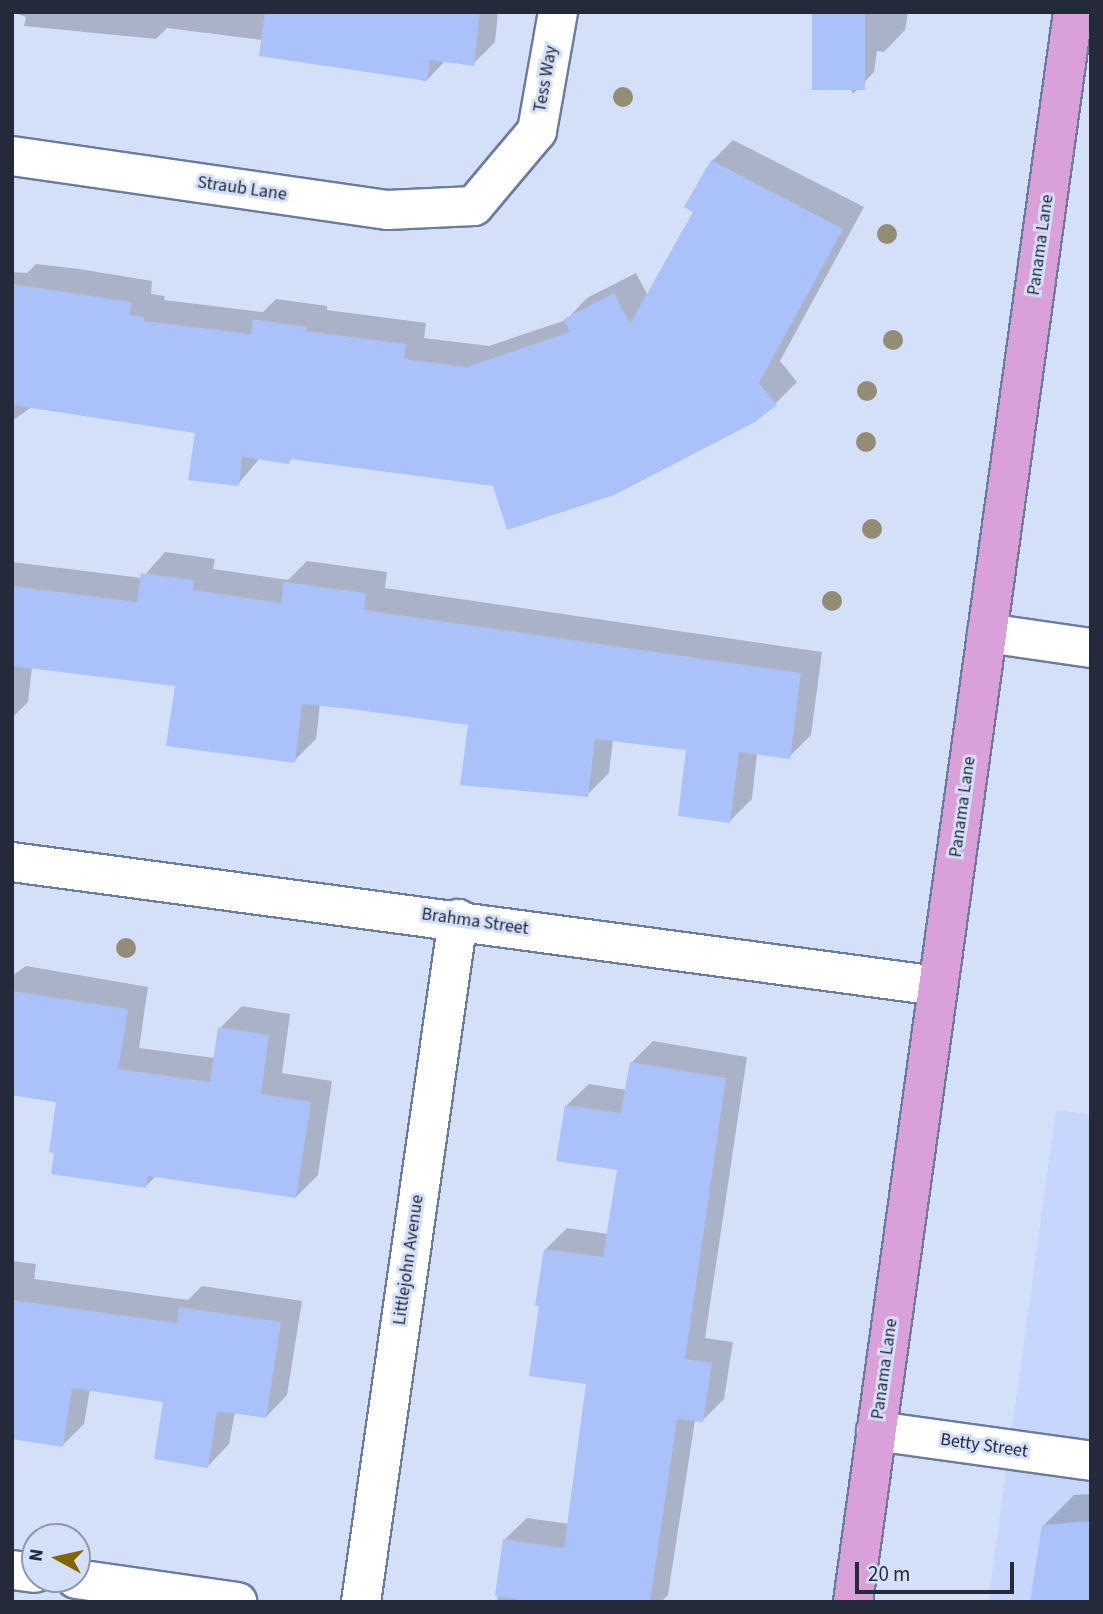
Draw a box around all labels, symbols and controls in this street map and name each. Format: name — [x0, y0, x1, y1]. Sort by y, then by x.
street label: Tess Way — [530, 44, 562, 114]
street label: Straub Lane — [196, 172, 288, 206]
street label: Panama Lane — [1023, 193, 1059, 297]
street label: Panama Lane — [945, 755, 981, 859]
street label: Brahma Street — [420, 904, 530, 940]
street label: Littlejohn Avenue — [389, 1193, 429, 1327]
street label: Panama Lane — [867, 1317, 903, 1421]
street label: Betty Street — [939, 1429, 1029, 1463]
north arrow — [21, 1523, 91, 1593]
text: N — [22, 1547, 51, 1563]
scale bar — [858, 1548, 1017, 1592]
text: 20 m — [868, 1559, 910, 1589]

